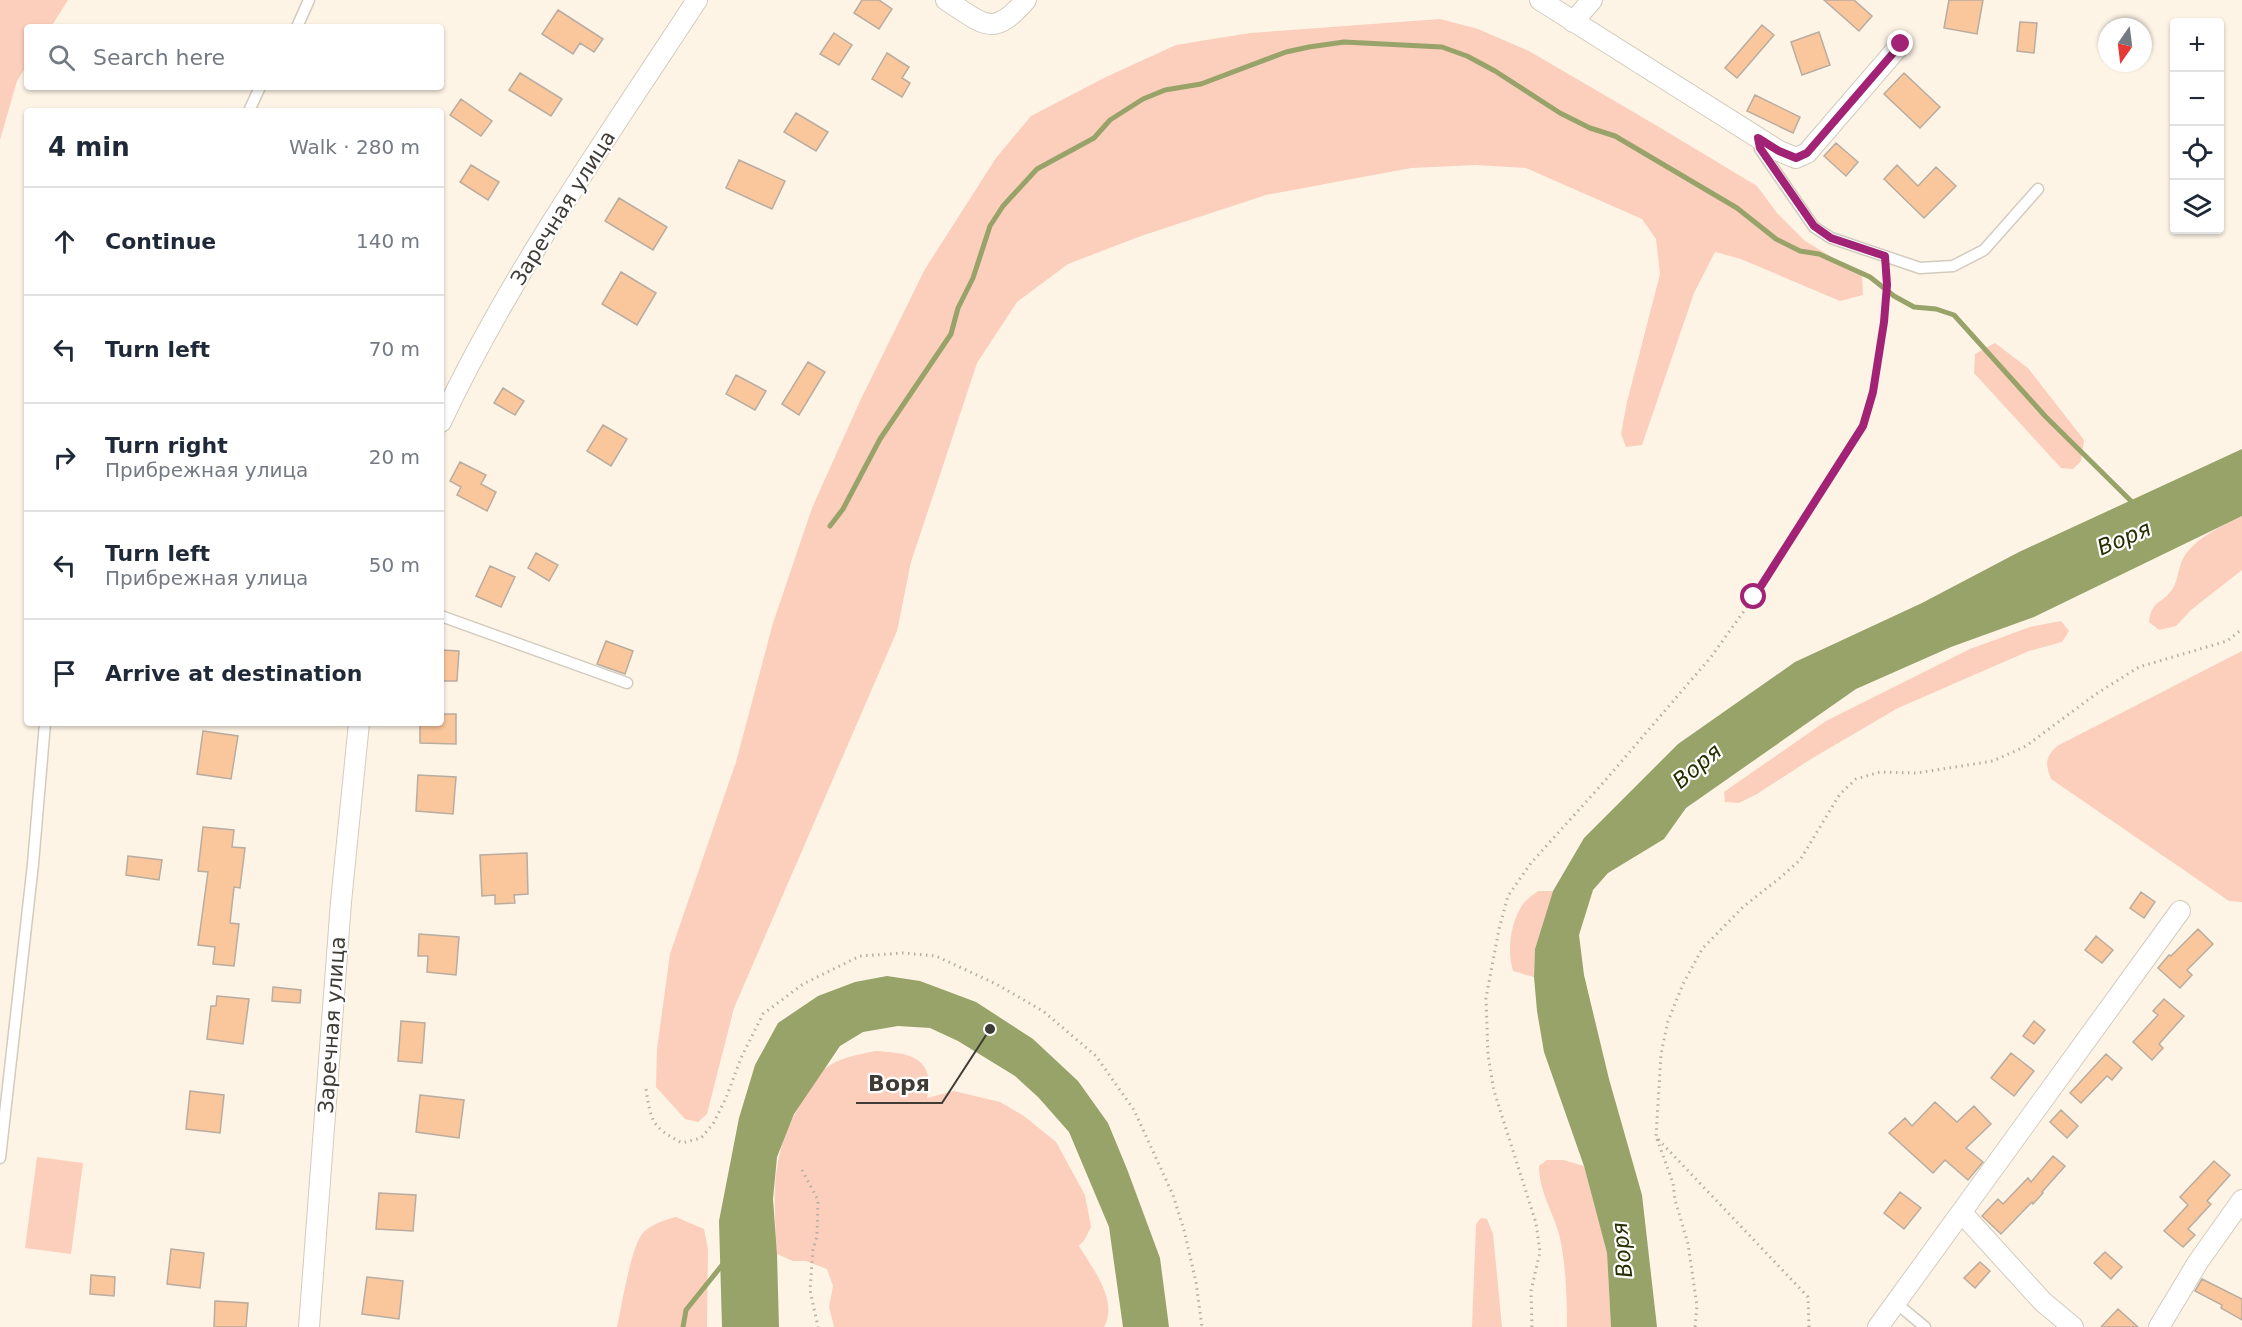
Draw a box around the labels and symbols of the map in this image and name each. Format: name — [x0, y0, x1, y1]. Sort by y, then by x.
north arrow — [2098, 18, 2152, 72]
route end — [1887, 30, 1913, 56]
street label: Заречная улица — [506, 126, 620, 290]
water label: Воря — [2093, 516, 2155, 560]
route start — [1740, 583, 1766, 609]
water label: Воря — [1668, 739, 1726, 793]
street label: Заречная улица — [314, 936, 350, 1114]
callout: Воря — [856, 1063, 942, 1103]
text: Воря — [868, 1071, 930, 1096]
water label: Воря — [1607, 1221, 1637, 1279]

